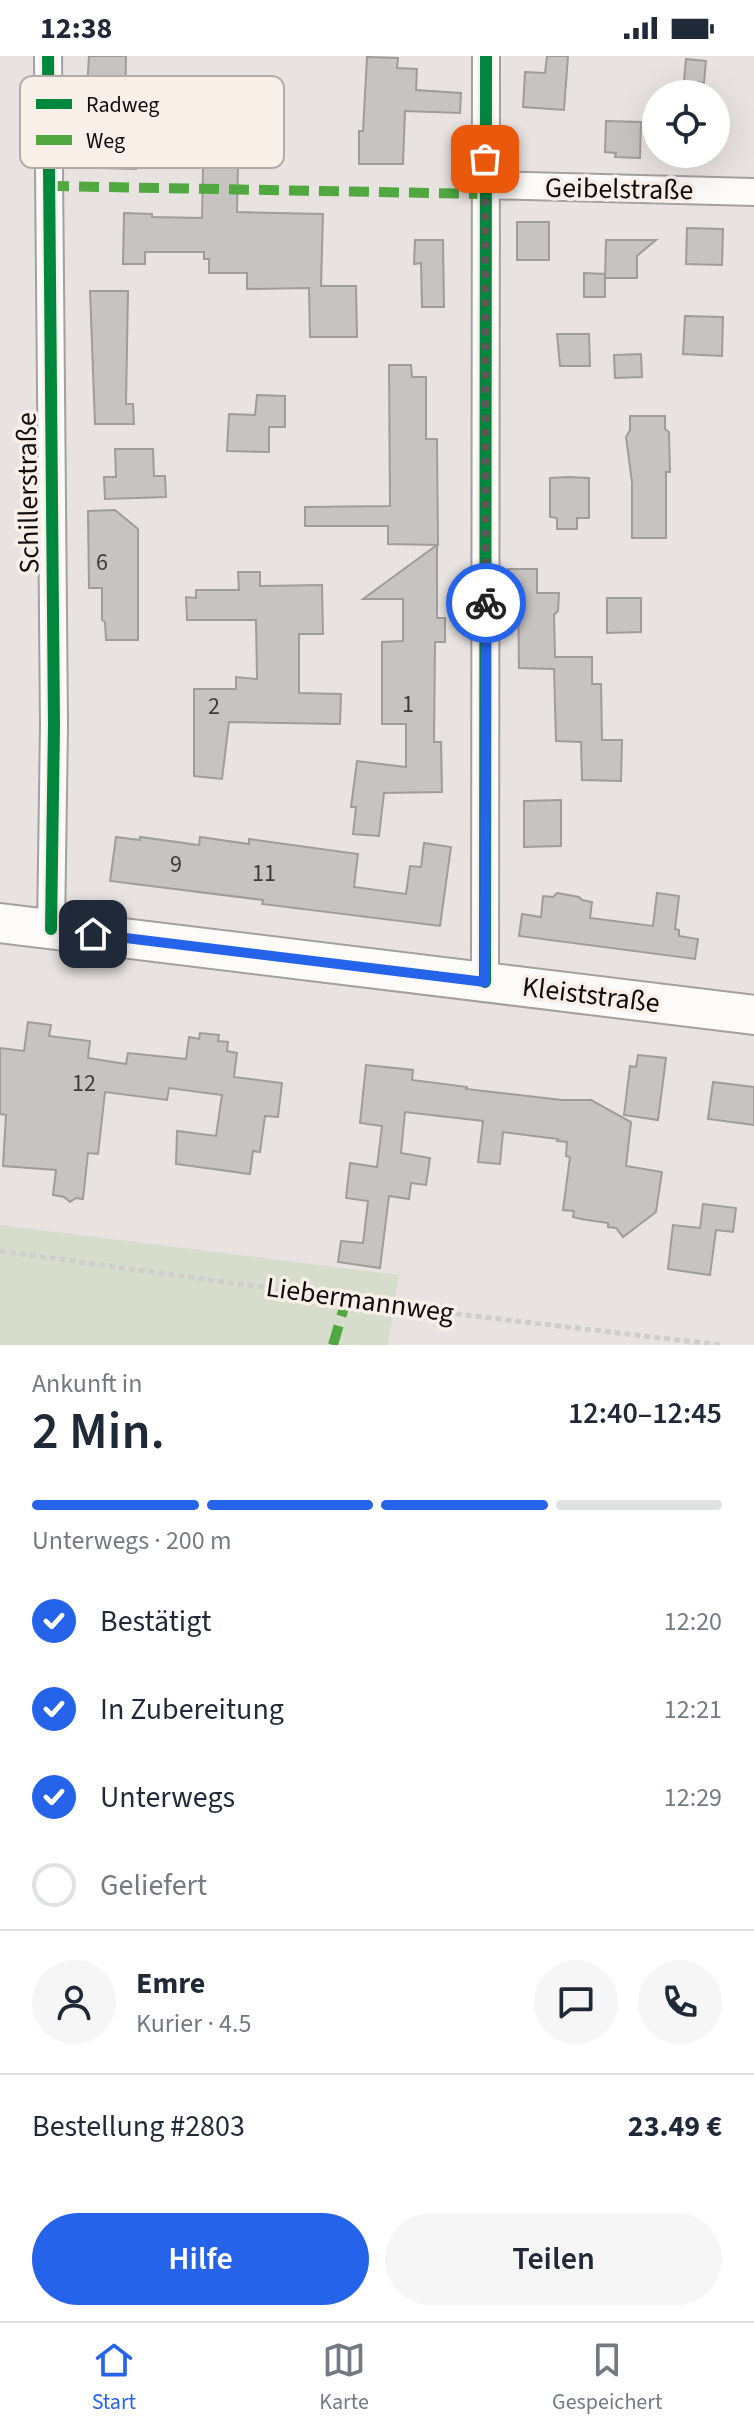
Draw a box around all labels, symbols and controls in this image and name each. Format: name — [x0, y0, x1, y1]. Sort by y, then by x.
text: 12:38 — [40, 7, 112, 50]
legend — [20, 76, 284, 168]
map controls — [642, 80, 730, 168]
button: locate — [642, 80, 730, 168]
text: Radweg — [86, 89, 159, 121]
text: Weg — [86, 125, 125, 157]
pin — [451, 125, 519, 193]
icon: bag — [463, 137, 507, 181]
street label: Geibelstraße — [544, 168, 694, 210]
street label: Schillerstraße — [7, 412, 49, 574]
house number: 6 — [96, 545, 108, 580]
courier — [446, 563, 526, 643]
icon: bike — [464, 581, 508, 625]
house number: 1 — [402, 687, 414, 722]
house number: 2 — [208, 689, 220, 724]
house number: 9 — [170, 847, 182, 882]
house number: 11 — [252, 856, 276, 891]
pin — [59, 900, 127, 968]
icon: home — [71, 912, 115, 956]
street label: Kleiststraße — [520, 967, 662, 1023]
house number: 12 — [72, 1066, 96, 1101]
street label: Liebermannweg — [264, 1267, 456, 1333]
text: Ankunft in — [32, 1365, 142, 1402]
text: 12:40–12:45 — [568, 1392, 722, 1435]
text: 2 Min. — [32, 1395, 165, 1469]
text: Unterwegs · 200 m — [32, 1522, 231, 1559]
icon: check — [32, 1599, 76, 1643]
text: Bestätigt — [100, 1600, 211, 1643]
text: 12:20 — [664, 1603, 722, 1640]
icon: check — [32, 1687, 76, 1731]
text: In Zubereitung — [100, 1688, 284, 1731]
text: 12:21 — [664, 1691, 722, 1728]
icon: check — [32, 1775, 76, 1819]
text: Unterwegs — [100, 1776, 235, 1819]
text: 12:29 — [664, 1779, 722, 1816]
text: Geliefert — [100, 1864, 207, 1907]
button: person — [32, 1960, 116, 2044]
button: chat — [534, 1960, 618, 2044]
button: phone — [638, 1960, 722, 2044]
text: Emre — [136, 1962, 205, 2005]
text: Kurier · 4.5 — [136, 2005, 251, 2042]
text: Bestellung #2803 — [32, 2105, 245, 2148]
text: 23.49 € — [628, 2105, 722, 2148]
button: Hilfe — [32, 2213, 369, 2305]
button: Teilen — [385, 2213, 722, 2305]
tab: Start — [92, 2338, 136, 2418]
tab: Karte — [319, 2338, 369, 2418]
tab: Gespeichert — [552, 2338, 662, 2418]

